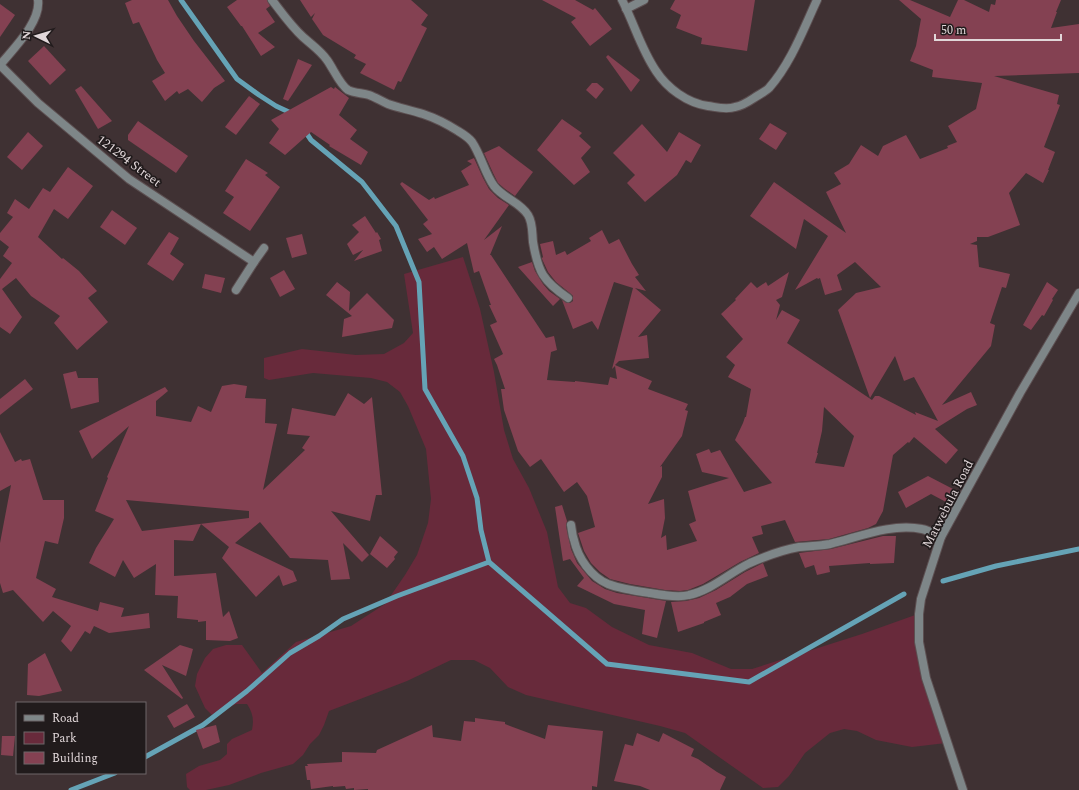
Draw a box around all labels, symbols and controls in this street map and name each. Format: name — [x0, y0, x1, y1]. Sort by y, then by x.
north arrow — [16, 16, 56, 56]
scale bar — [935, 16, 1061, 42]
text: 50 m — [941, 21, 966, 40]
text: N — [18, 30, 35, 40]
street label: 121294 Street — [92, 130, 166, 192]
street label: Matwebula Road — [917, 456, 979, 552]
legend — [16, 702, 146, 774]
text: Road — [52, 709, 79, 728]
text: Park — [52, 729, 77, 748]
text: Building — [52, 749, 98, 768]

